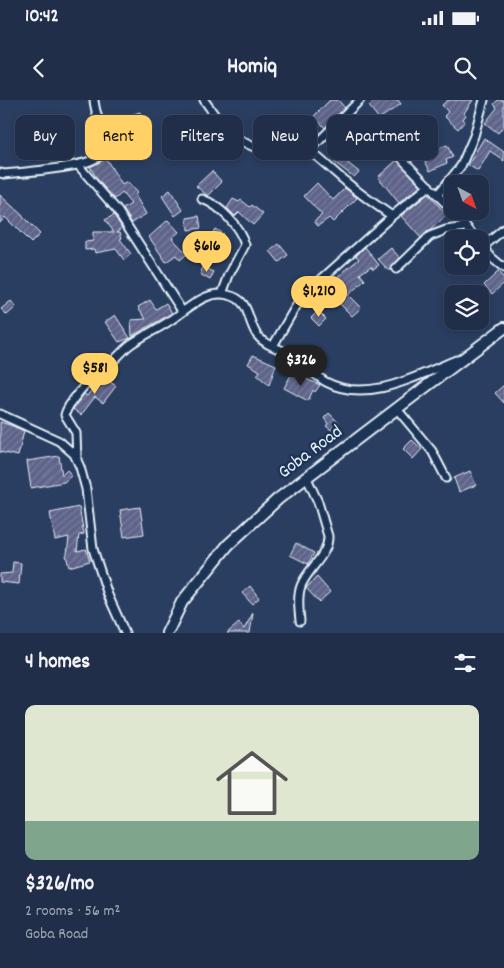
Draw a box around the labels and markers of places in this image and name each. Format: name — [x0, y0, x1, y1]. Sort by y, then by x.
pin: $616 — [177, 230, 237, 273]
pin: $1,210 — [278, 276, 360, 318]
pin: $326 — [271, 344, 331, 387]
pin: $581 — [65, 352, 125, 395]

